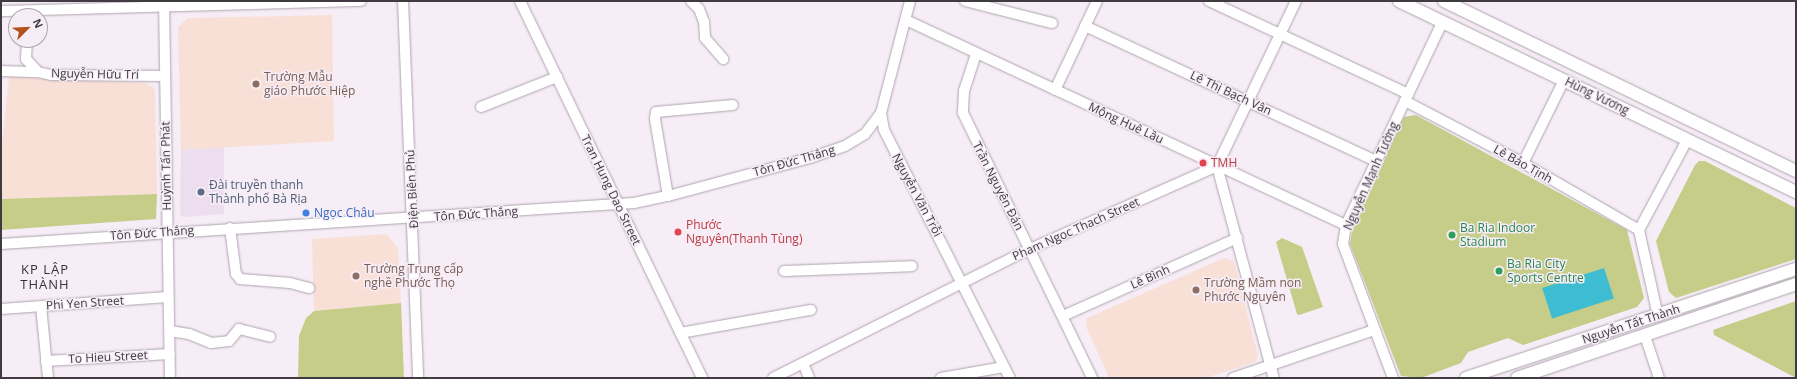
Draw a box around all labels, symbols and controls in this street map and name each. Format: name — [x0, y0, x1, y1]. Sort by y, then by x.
north arrow — [8, 8, 48, 48]
text: N — [30, 16, 47, 30]
street label: Nguyễn Hữu Trí — [51, 66, 139, 82]
street label: Lê Thị Bạch Vân — [1188, 68, 1274, 118]
place label: Trường Mẫu giáo Phước Hiệp — [264, 70, 355, 98]
street label: Hùng Vương — [1563, 74, 1631, 118]
marker: Trường Mẫu giáo Phước Hiệp — [251, 79, 261, 89]
street label: Mộng Huê Lầu — [1086, 99, 1166, 147]
street label: Nguyễn Mạnh Tường — [1341, 120, 1401, 232]
street label: Huỳnh Tấn Phát — [158, 121, 174, 211]
street label: Tran Hung Dao Street — [578, 132, 644, 248]
street label: Trần Nguyên Đán — [969, 139, 1027, 233]
street label: Tôn Đức Thắng — [751, 142, 837, 180]
street label: Lê Bảo Tịnh — [1491, 142, 1555, 186]
street label: Điện Biên Phủ — [403, 149, 421, 229]
street label: Nguyễn Văn Trỗi — [889, 151, 945, 239]
place label: TMH — [1211, 156, 1237, 170]
marker: TMH — [1198, 158, 1208, 168]
place label: Đài truyền thanh Thành phố Bà Rịa — [209, 178, 307, 206]
marker: Đài truyền thanh Thành phố Bà Rịa — [196, 187, 206, 197]
street label: Pham Ngoc Thach Street — [1010, 194, 1142, 264]
street label: Tôn Đức Thắng — [433, 204, 519, 224]
place label: Ngọc Châu — [314, 206, 375, 220]
marker: Ngọc Châu — [301, 208, 311, 218]
place label: Phước Nguyên(Thanh Tùng) — [686, 218, 802, 246]
place label: Ba Ria Indoor Stadium — [1460, 221, 1535, 249]
street label: Tôn Đức Thắng — [109, 223, 195, 243]
marker: Phước Nguyên(Thanh Tùng) — [673, 227, 683, 237]
marker: Ba Ria Indoor Stadium — [1447, 230, 1457, 240]
place label: Ba Ria City Sports Centre — [1507, 257, 1584, 285]
district label: KP LẬP THÀNH — [20, 262, 70, 293]
place label: Trường Trung cấp nghề Phước Thọ — [364, 262, 463, 290]
street label: Lê Bình — [1128, 262, 1172, 292]
marker: Ba Ria City Sports Centre — [1494, 266, 1504, 276]
marker: Trường Trung cấp nghề Phước Thọ — [351, 271, 361, 281]
place label: Trường Mầm non Phước Nguyên — [1204, 276, 1301, 304]
marker: Trường Mầm non Phước Nguyên — [1191, 285, 1201, 295]
street label: Phi Yen Street — [46, 293, 124, 313]
street label: Nguyễn Tất Thành — [1580, 301, 1682, 347]
street label: To Hieu Street — [68, 348, 148, 366]

